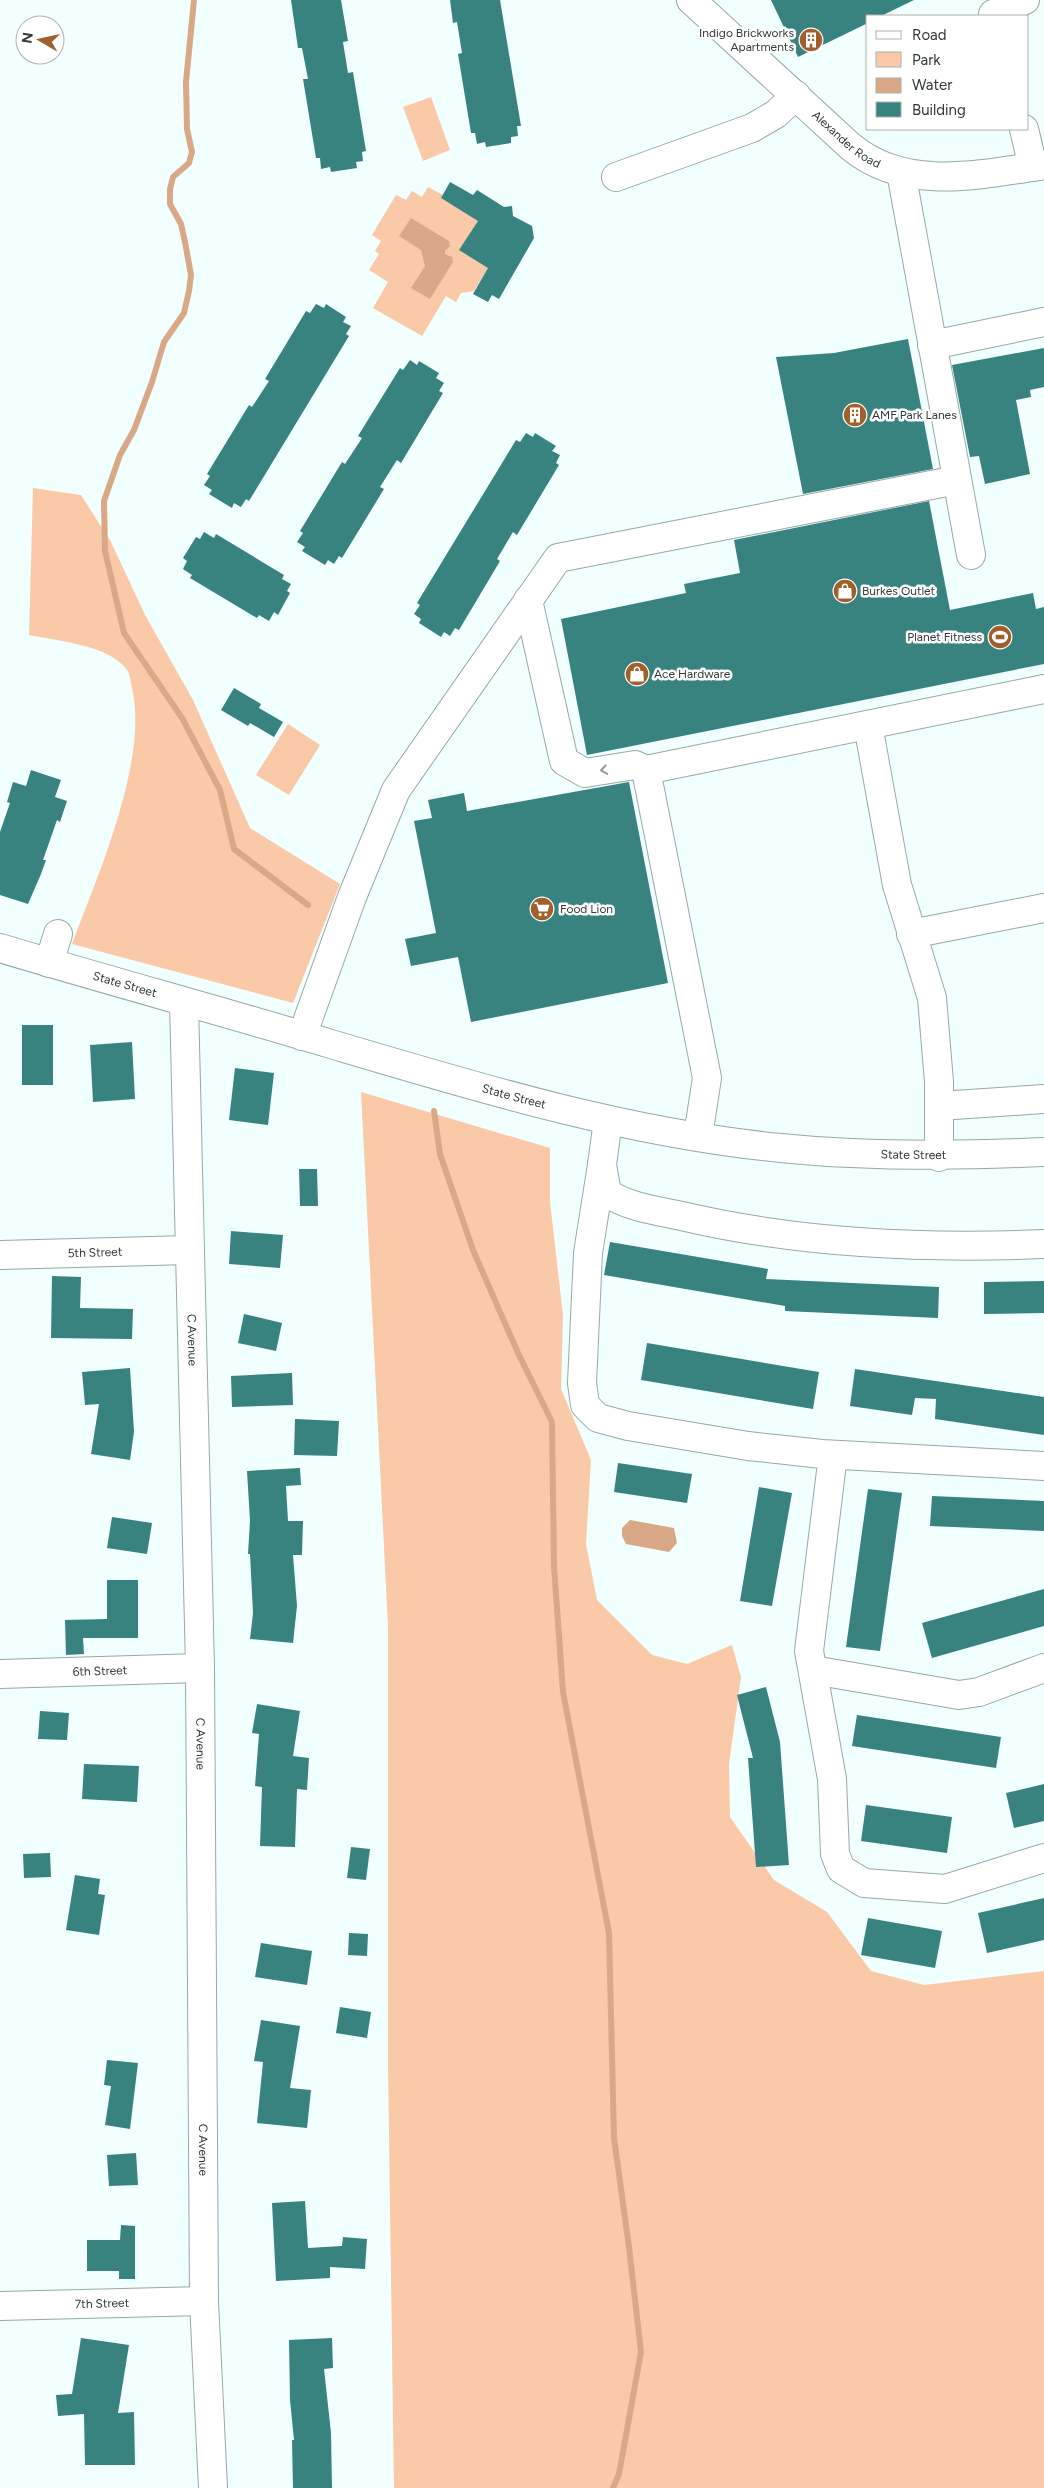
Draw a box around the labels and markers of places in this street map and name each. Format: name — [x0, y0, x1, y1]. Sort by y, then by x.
place label: Indigo Brickworks Apartments — [699, 26, 794, 54]
building icon: Indigo Brickworks Apartments — [798, 27, 824, 53]
building icon: AMF Park Lanes — [842, 402, 868, 428]
place label: AMF Park Lanes — [872, 408, 957, 422]
shop icon: Burkes Outlet — [832, 578, 858, 604]
place label: Burkes Outlet — [862, 584, 936, 598]
sports icon: Planet Fitness — [987, 624, 1013, 650]
place label: Planet Fitness — [907, 630, 982, 644]
shop icon: Ace Hardware — [624, 661, 650, 687]
place label: Ace Hardware — [654, 667, 731, 681]
supermarket icon: Food Lion — [529, 896, 555, 922]
place label: Food Lion — [560, 902, 613, 916]

